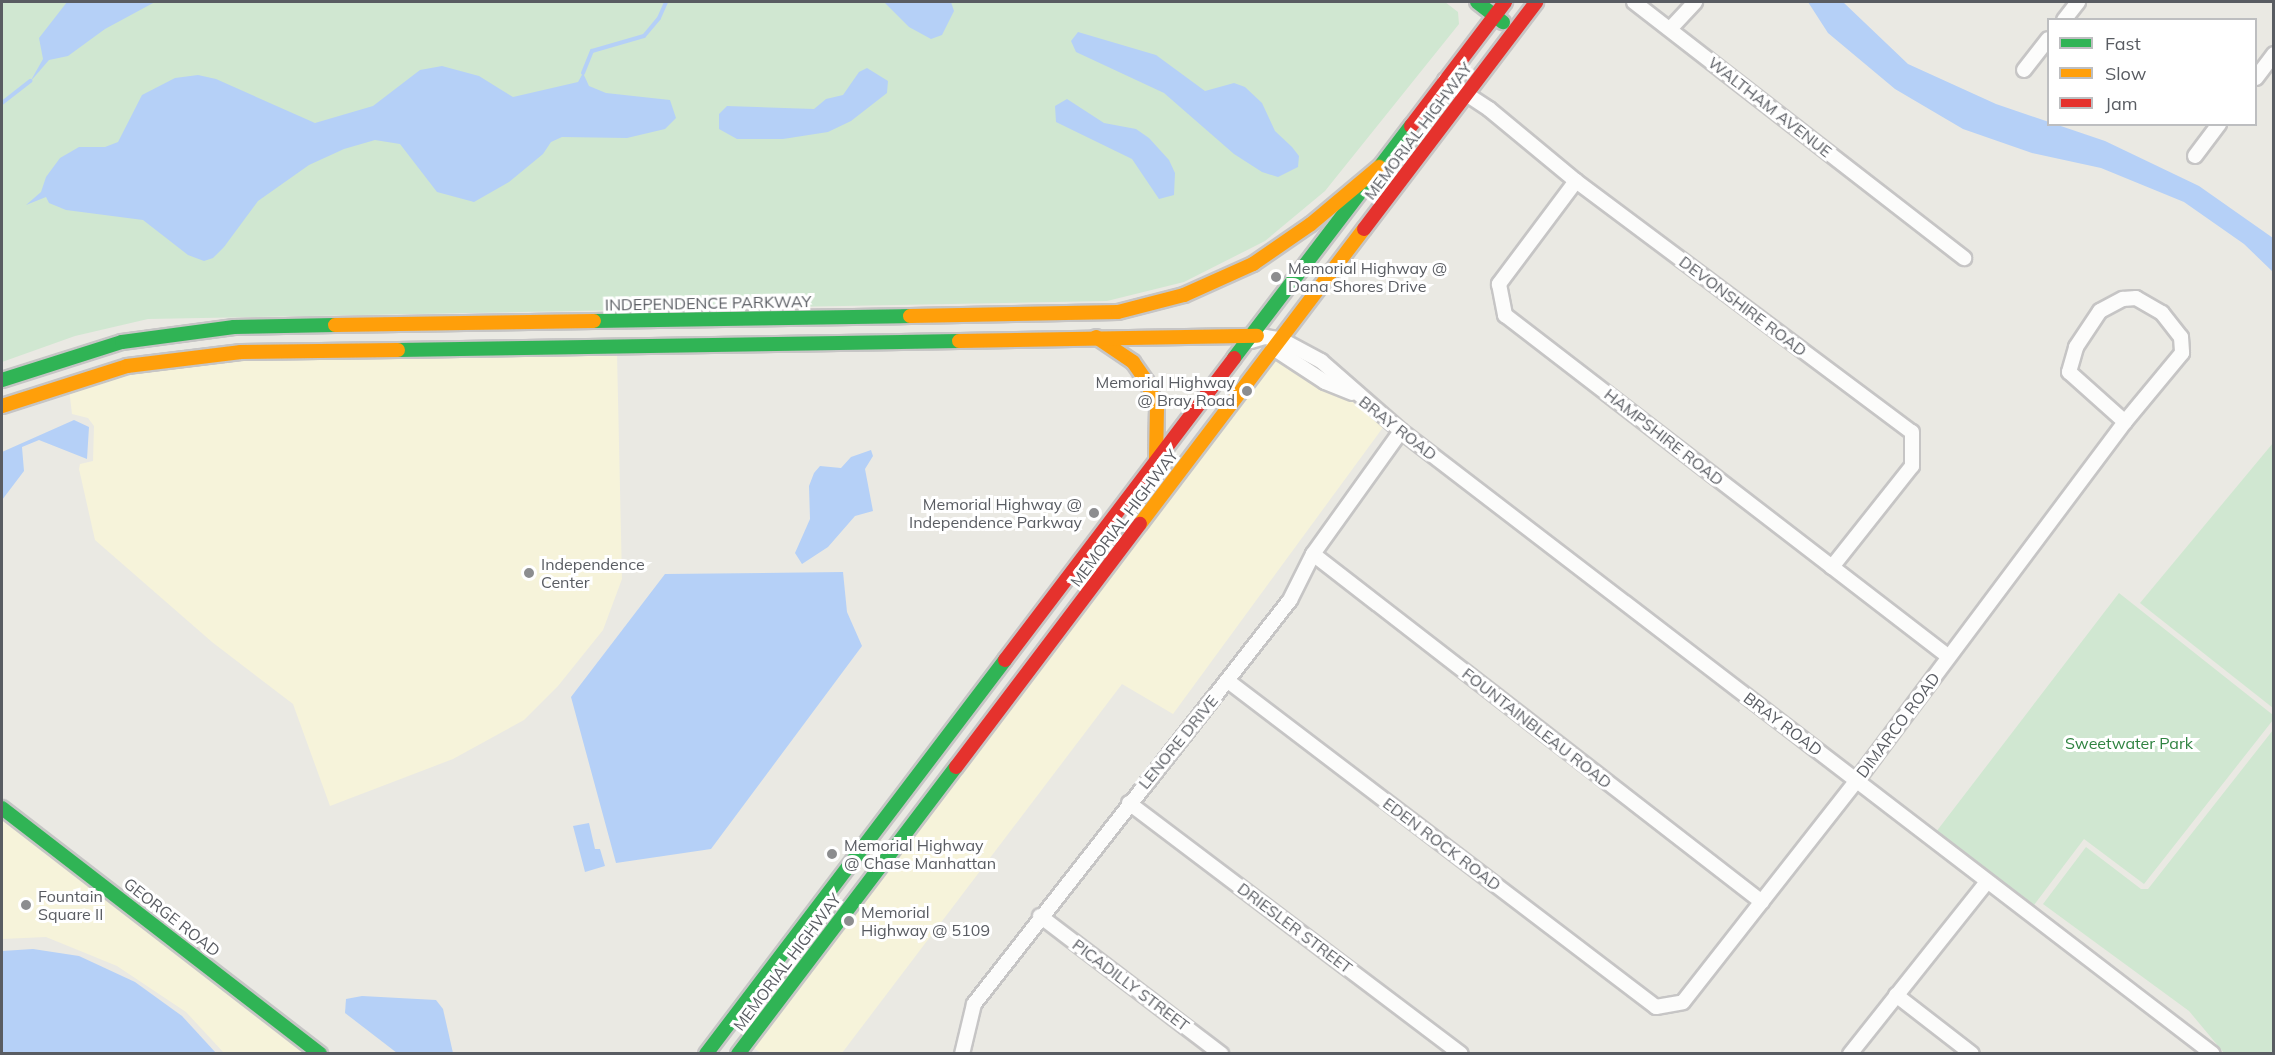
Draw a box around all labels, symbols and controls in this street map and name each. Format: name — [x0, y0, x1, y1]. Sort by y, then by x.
legend — [2047, 18, 2257, 126]
text: Fast — [2105, 32, 2141, 55]
street label: WALTHAM AVENUE — [1704, 53, 1836, 161]
street label: MEMORIAL HIGHWAY — [1360, 59, 1476, 203]
text: Slow — [2105, 62, 2146, 85]
text: Jam — [2105, 92, 2138, 115]
street label: DEVONSHIRE ROAD — [1676, 252, 1810, 360]
place label: Memorial Highway @ Dana Shores Drive — [1288, 258, 1447, 296]
marker: Memorial Highway @ Dana Shores Drive — [1269, 270, 1283, 284]
street label: INDEPENDENCE PARKWAY — [605, 292, 811, 314]
place label: Memorial Highway @ Bray Road — [1095, 372, 1235, 410]
marker: Memorial Highway @ Bray Road — [1240, 384, 1254, 398]
street label: HAMPSHIRE ROAD — [1601, 384, 1727, 490]
street label: BRAY ROAD — [1355, 392, 1441, 464]
street label: MEMORIAL HIGHWAY — [1066, 446, 1182, 590]
place label: Memorial Highway @ Independence Parkway — [909, 494, 1082, 532]
marker: Memorial Highway @ Independence Parkway — [1087, 506, 1101, 520]
place label: Independence Center — [541, 554, 645, 592]
marker: Independence Center — [522, 566, 536, 580]
street label: FOUNTAINBLEAU ROAD — [1459, 664, 1615, 792]
street label: DIMARCO ROAD — [1852, 669, 1944, 781]
street label: BRAY ROAD — [1740, 688, 1826, 760]
street label: LENORE DRIVE — [1134, 691, 1222, 793]
park label: Sweetwater Park — [2065, 733, 2193, 753]
street label: EDEN ROCK ROAD — [1379, 793, 1505, 895]
place label: Memorial Highway @ Chase Manhattan — [844, 835, 996, 873]
marker: Memorial Highway @ Chase Manhattan — [825, 847, 839, 861]
street label: GEORGE ROAD — [120, 874, 224, 960]
street label: DRIESLER STREET — [1234, 879, 1356, 977]
place label: Fountain Square II — [38, 886, 103, 924]
street label: MEMORIAL HIGHWAY — [729, 890, 845, 1034]
marker: Fountain Square II — [19, 898, 33, 912]
place label: Memorial Highway @ 5109 — [861, 902, 990, 940]
marker: Memorial Highway @ 5109 — [842, 914, 856, 928]
street label: PICADILLY STREET — [1069, 935, 1193, 1035]

